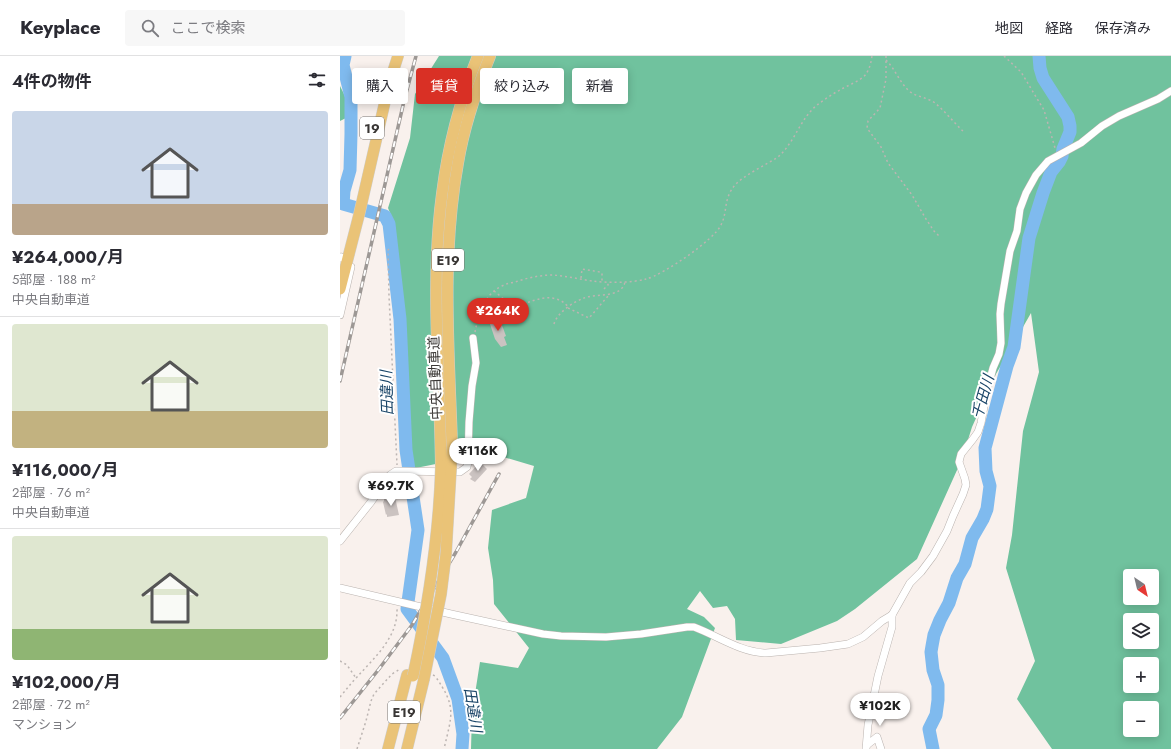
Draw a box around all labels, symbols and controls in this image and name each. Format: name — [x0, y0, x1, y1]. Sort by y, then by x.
search box — [125, 10, 405, 46]
text: Keyplace — [20, 14, 101, 41]
icon: search — [139, 17, 161, 39]
text: ここで検索 — [171, 17, 246, 39]
text: 地図 — [995, 18, 1023, 38]
text: 経路 — [1045, 18, 1073, 38]
text: 保存済み — [1095, 18, 1151, 38]
chip: 購入 — [352, 68, 408, 104]
chip: 賃貸 — [416, 68, 472, 104]
chip: 絞り込み — [480, 68, 564, 104]
chip: 新着 — [572, 68, 628, 104]
text: 4件の物件 — [12, 69, 92, 93]
icon: filters — [306, 69, 328, 91]
road number: 19 — [360, 117, 384, 139]
icon: home — [134, 137, 206, 209]
text: ¥264,000/月 — [12, 245, 124, 269]
road number: E19 — [432, 249, 464, 271]
text: 5部屋 · 188 m² — [12, 270, 96, 289]
text: 中央自動車道 — [12, 290, 90, 309]
pin: ¥264K — [470, 298, 526, 332]
text: ¥264K — [476, 301, 520, 320]
street label: 中央自動車道 — [424, 336, 446, 420]
icon: home — [134, 350, 206, 422]
water label: 田違川 — [375, 368, 399, 416]
water label: 千田川 — [966, 370, 1000, 422]
pin: ¥116K — [450, 438, 506, 472]
text: ¥116K — [458, 441, 498, 460]
text: ¥116,000/月 — [12, 458, 119, 482]
pin: ¥69.7K — [358, 473, 424, 507]
text: ¥69.7K — [368, 476, 414, 495]
text: 2部屋 · 76 m² — [12, 483, 90, 502]
text: 中央自動車道 — [12, 503, 90, 522]
icon: home — [134, 562, 206, 634]
north arrow — [1123, 569, 1159, 605]
map controls — [1123, 569, 1159, 737]
button: layers — [1123, 613, 1159, 649]
button: + — [1123, 657, 1159, 693]
text: ¥102,000/月 — [12, 670, 121, 694]
water label: 田違川 — [459, 686, 488, 736]
pin: ¥102K — [852, 693, 908, 727]
text: 2部屋 · 72 m² — [12, 695, 90, 714]
text: ¥102K — [859, 696, 901, 715]
road number: E19 — [388, 701, 420, 723]
button: − — [1123, 701, 1159, 737]
text: マンション — [12, 715, 77, 734]

